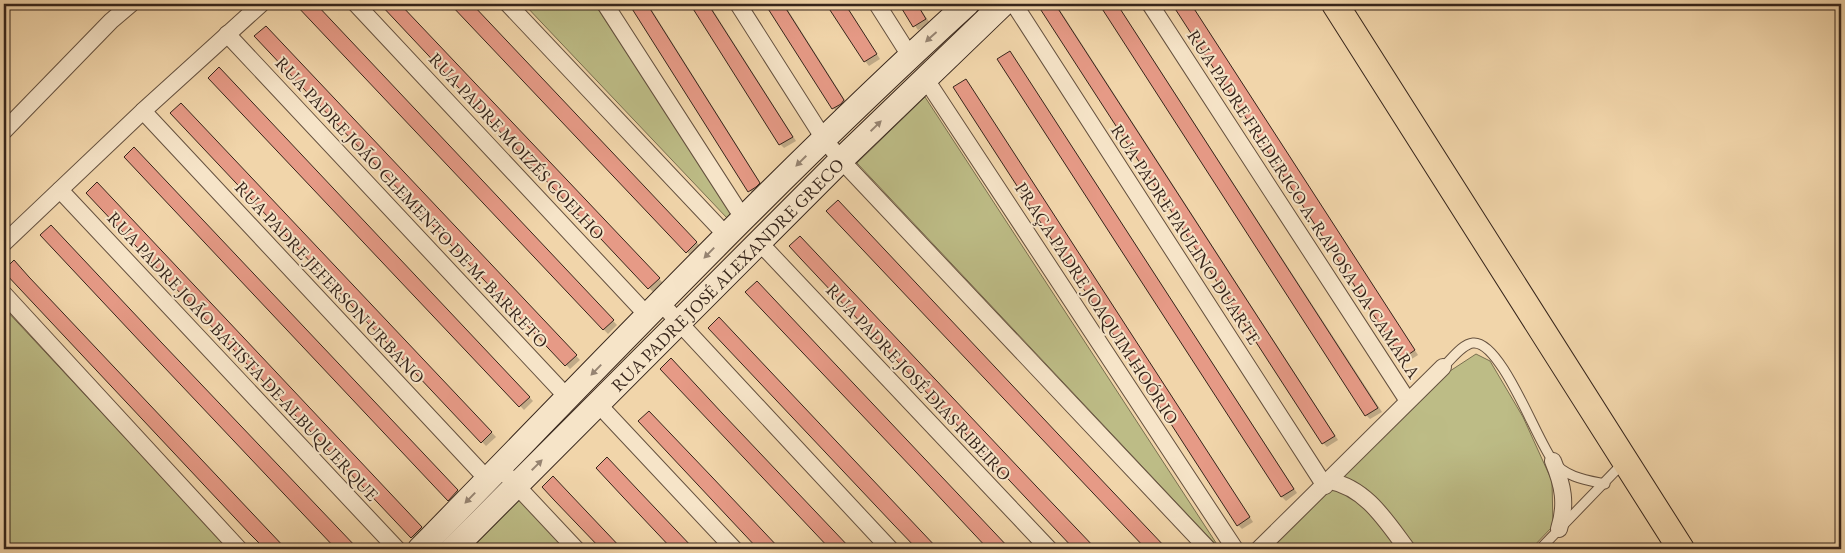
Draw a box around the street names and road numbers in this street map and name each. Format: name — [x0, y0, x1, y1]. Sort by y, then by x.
street label: RUA PADRE FREDERICO A. RAPOSA DA CAMARA — [1182, 25, 1426, 383]
street label: RUA PADRE MOIZÉS COELHO — [424, 48, 610, 244]
street label: RUA PADRE JOÃO CLEMENTO DE M. BARRETO — [270, 51, 554, 353]
street label: RUA PADRE PAULINO DUARTE — [1106, 120, 1266, 348]
street label: RUA PADRE JOSÉ ALEXANDRE GRECO — [606, 153, 848, 396]
street label: RUA PADRE JEFERSON URBANO — [230, 176, 430, 388]
street label: PRAÇA PADRE JOAQUIM HOÓRIO — [1010, 178, 1184, 428]
street label: RUA PADRE JOÃO BATISTA DE ALBUQUERQUE — [102, 206, 384, 506]
street label: RUA PADRE JOSÉ DIAS RIBEIRO — [821, 279, 1017, 485]

